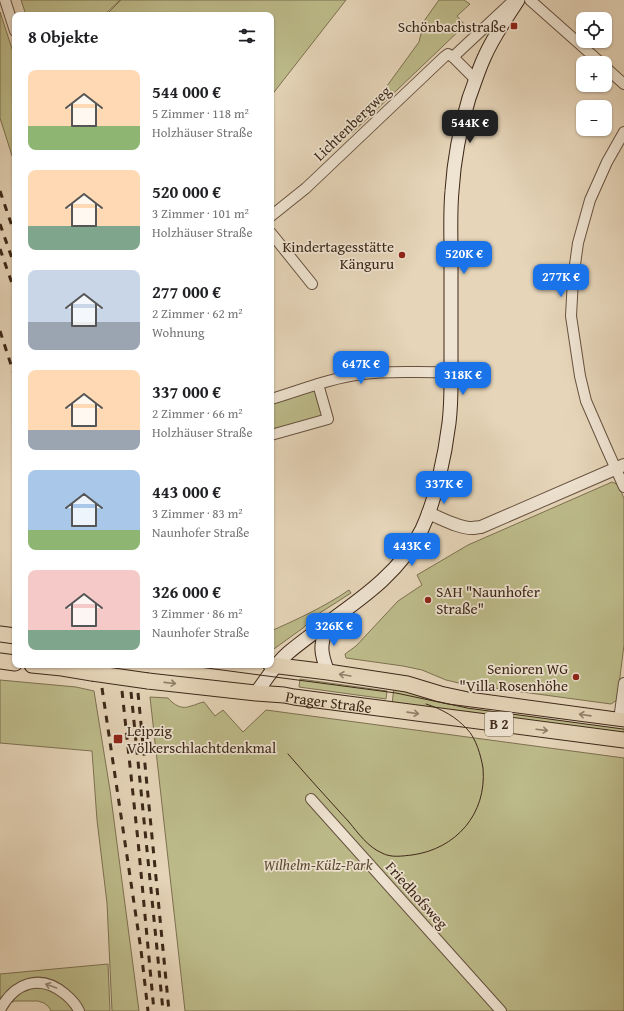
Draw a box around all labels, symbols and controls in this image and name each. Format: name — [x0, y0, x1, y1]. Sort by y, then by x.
map controls — [576, 12, 612, 136]
button: locate — [576, 12, 612, 48]
place label: Schönbachstraße — [398, 16, 506, 37]
marker: Schönbachstraße — [509, 21, 519, 31]
text: 8 Objekte — [28, 24, 98, 49]
icon: filters — [236, 25, 258, 47]
button: + — [576, 56, 612, 92]
text: 544 000 € — [152, 79, 221, 104]
street label: Lichtenbergweg — [309, 80, 396, 165]
icon: home — [60, 86, 108, 134]
button: − — [576, 100, 612, 136]
text: 5 Zimmer · 118 m² — [152, 104, 249, 123]
pin: 544K € — [437, 110, 503, 144]
text: 544K € — [451, 113, 489, 132]
text: Holzhäuser Straße — [152, 123, 253, 142]
text: 520 000 € — [152, 179, 221, 204]
icon: home — [60, 186, 108, 234]
text: 3 Zimmer · 101 m² — [152, 204, 249, 223]
text: Holzhäuser Straße — [152, 223, 253, 242]
place label: Kindertagesstätte Känguru — [282, 236, 395, 274]
pin: 520K € — [431, 241, 497, 275]
text: 520K € — [445, 244, 483, 263]
marker: Kindertagesstätte Känguru — [397, 250, 407, 260]
pin: 277K € — [528, 264, 594, 298]
text: 277K € — [542, 267, 580, 286]
text: 277 000 € — [152, 279, 221, 304]
icon: home — [60, 286, 108, 334]
text: 2 Zimmer · 62 m² — [152, 304, 243, 323]
text: Wohnung — [152, 323, 205, 342]
pin: 647K € — [328, 351, 394, 385]
text: 647K € — [342, 354, 380, 373]
pin: 318K € — [430, 362, 496, 396]
text: 318K € — [444, 365, 482, 384]
text: 337 000 € — [152, 379, 221, 404]
icon: home — [60, 386, 108, 434]
text: 2 Zimmer · 66 m² — [152, 404, 243, 423]
text: Holzhäuser Straße — [152, 423, 253, 442]
pin: 337K € — [411, 471, 477, 505]
text: 337K € — [425, 474, 463, 493]
text: 443 000 € — [152, 479, 221, 504]
icon: home — [60, 486, 108, 534]
text: 3 Zimmer · 83 m² — [152, 504, 243, 523]
text: Naunhofer Straße — [152, 523, 249, 542]
pin: 443K € — [379, 533, 445, 567]
text: 443K € — [393, 536, 431, 555]
text: 326 000 € — [152, 579, 221, 604]
place label: SAH "Naunhofer Straße" — [436, 581, 540, 619]
icon: home — [60, 586, 108, 634]
marker: SAH "Naunhofer Straße" — [423, 595, 433, 605]
text: 3 Zimmer · 86 m² — [152, 604, 243, 623]
pin: 326K € — [301, 613, 367, 647]
text: 326K € — [315, 616, 353, 635]
text: Naunhofer Straße — [152, 623, 249, 642]
place label: Senioren WG "Villa Rosenhöhe — [459, 658, 568, 696]
one-way arrow — [339, 670, 352, 678]
marker: Senioren WG "Villa Rosenhöhe — [571, 672, 581, 682]
one-way arrow — [163, 679, 176, 687]
street label: Prager Straße — [284, 685, 373, 718]
one-way arrow — [406, 709, 419, 717]
one-way arrow — [579, 711, 592, 719]
road number: B 2 — [485, 712, 513, 736]
place label: Leipzig Völkerschlachtdenkmal — [127, 720, 276, 758]
one-way arrow — [535, 726, 548, 734]
marker: Leipzig Völkerschlachtdenkmal — [112, 733, 124, 745]
park label: Wilhelm-Külz-Park — [263, 854, 373, 875]
street label: Friedhofsweg — [381, 857, 453, 934]
one-way arrow — [45, 981, 57, 989]

